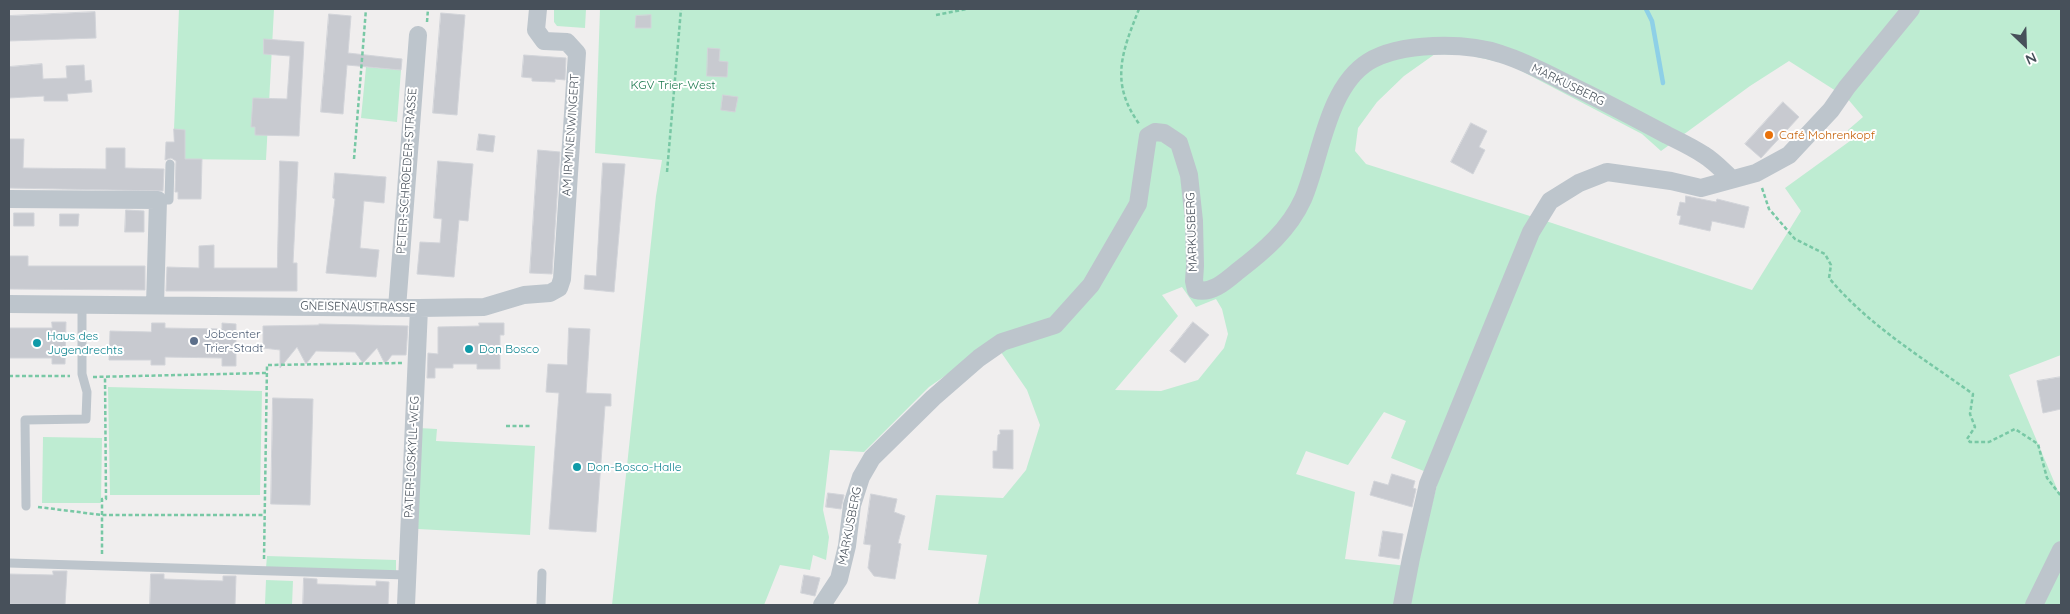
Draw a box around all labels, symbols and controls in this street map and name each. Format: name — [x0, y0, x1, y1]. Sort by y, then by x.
north arrow — [2000, 20, 2050, 70]
text: N — [2023, 48, 2039, 69]
street label: MARKUSBERG — [1529, 61, 1607, 109]
street label: AM IRMINENWINGERT — [560, 73, 582, 197]
park label: KGV Trier-West — [631, 78, 715, 92]
street label: PETER-SCHROEDER-STRASSE — [394, 88, 420, 254]
place label: Café Mohrenkopf — [1779, 128, 1875, 142]
marker: Café Mohrenkopf — [1763, 129, 1775, 141]
street label: MARKUSBERG — [1183, 192, 1201, 272]
street label: GNEISENAUSTRASSE — [300, 299, 416, 315]
place label: Jobcenter Trier-Stadt — [204, 327, 263, 355]
place label: Haus des Jugendrechts — [47, 329, 123, 357]
marker: Jobcenter Trier-Stadt — [188, 335, 200, 347]
marker: Haus des Jugendrechts — [31, 337, 43, 349]
place label: Don Bosco — [479, 342, 539, 356]
marker: Don Bosco — [463, 343, 475, 355]
street label: PATER-LOSKYLL-WEG — [402, 396, 422, 518]
place label: Don-Bosco-Halle — [587, 460, 681, 474]
marker: Don-Bosco-Halle — [571, 461, 583, 473]
street label: MARKUSBERG — [835, 486, 865, 566]

